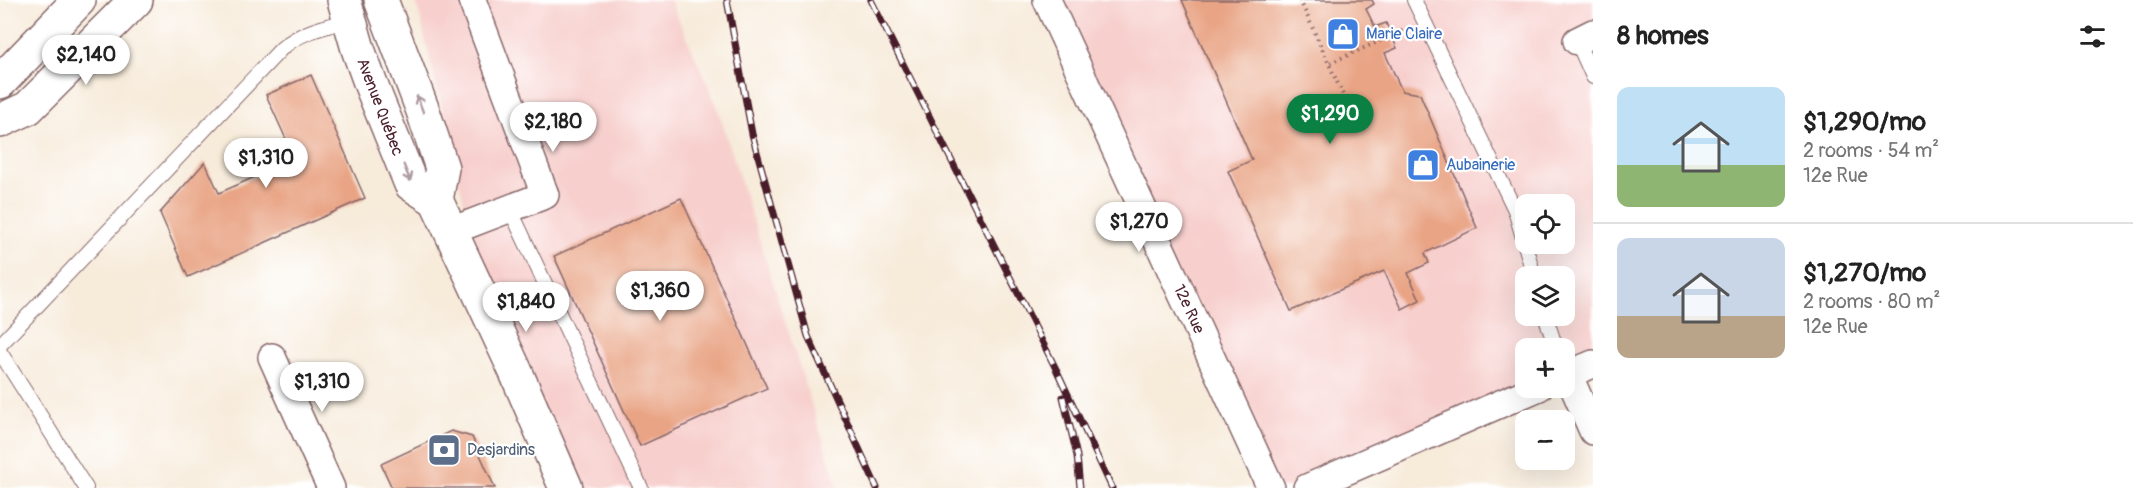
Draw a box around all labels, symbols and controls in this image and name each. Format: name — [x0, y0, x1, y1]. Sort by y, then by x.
shop icon: Marie Claire — [1325, 16, 1361, 52]
text: 8 homes — [1617, 20, 1709, 52]
icon: filters — [2076, 20, 2109, 53]
place label: Marie Claire — [1366, 24, 1442, 44]
pin: $2,140 — [37, 35, 135, 86]
text: $2,140 — [56, 42, 116, 67]
street label: Avenue Québec — [352, 55, 408, 159]
pin: $1,290 — [1281, 94, 1379, 145]
one-way arrow — [414, 95, 425, 114]
text: $1,290 — [1301, 101, 1359, 126]
pin: $2,180 — [504, 102, 602, 153]
text: $1,290/mo — [1803, 106, 1926, 138]
text: $2,180 — [524, 109, 582, 134]
icon: home — [1665, 111, 1737, 183]
pin: $1,310 — [217, 138, 315, 189]
text: 2 rooms · 54 m² — [1803, 138, 1939, 163]
text: $1,310 — [238, 145, 294, 170]
shop icon: Aubainerie — [1405, 147, 1441, 183]
place label: Aubainerie — [1446, 155, 1515, 175]
text: 12e Rue — [1803, 163, 1868, 188]
one-way arrow — [402, 164, 413, 182]
map controls — [1515, 194, 1575, 470]
button: locate — [1515, 194, 1575, 254]
pin: $1,270 — [1090, 202, 1188, 253]
text: $1,270 — [1109, 209, 1169, 234]
text: $1,270/mo — [1803, 257, 1926, 289]
icon: home — [1665, 262, 1737, 334]
button: layers — [1515, 266, 1575, 326]
pin: $1,360 — [611, 271, 709, 322]
text: $1,360 — [630, 278, 690, 303]
street label: 12e Rue — [1169, 281, 1209, 337]
pin: $1,840 — [477, 282, 575, 333]
text: $1,840 — [496, 289, 556, 314]
text: 2 rooms · 80 m² — [1803, 289, 1940, 314]
text: 12e Rue — [1803, 314, 1868, 339]
button: + — [1515, 338, 1575, 398]
pin: $1,310 — [273, 362, 371, 413]
text: $1,310 — [294, 369, 350, 394]
button: − — [1515, 410, 1575, 470]
bank icon: Desjardins — [426, 432, 462, 468]
place label: Desjardins — [467, 440, 535, 460]

